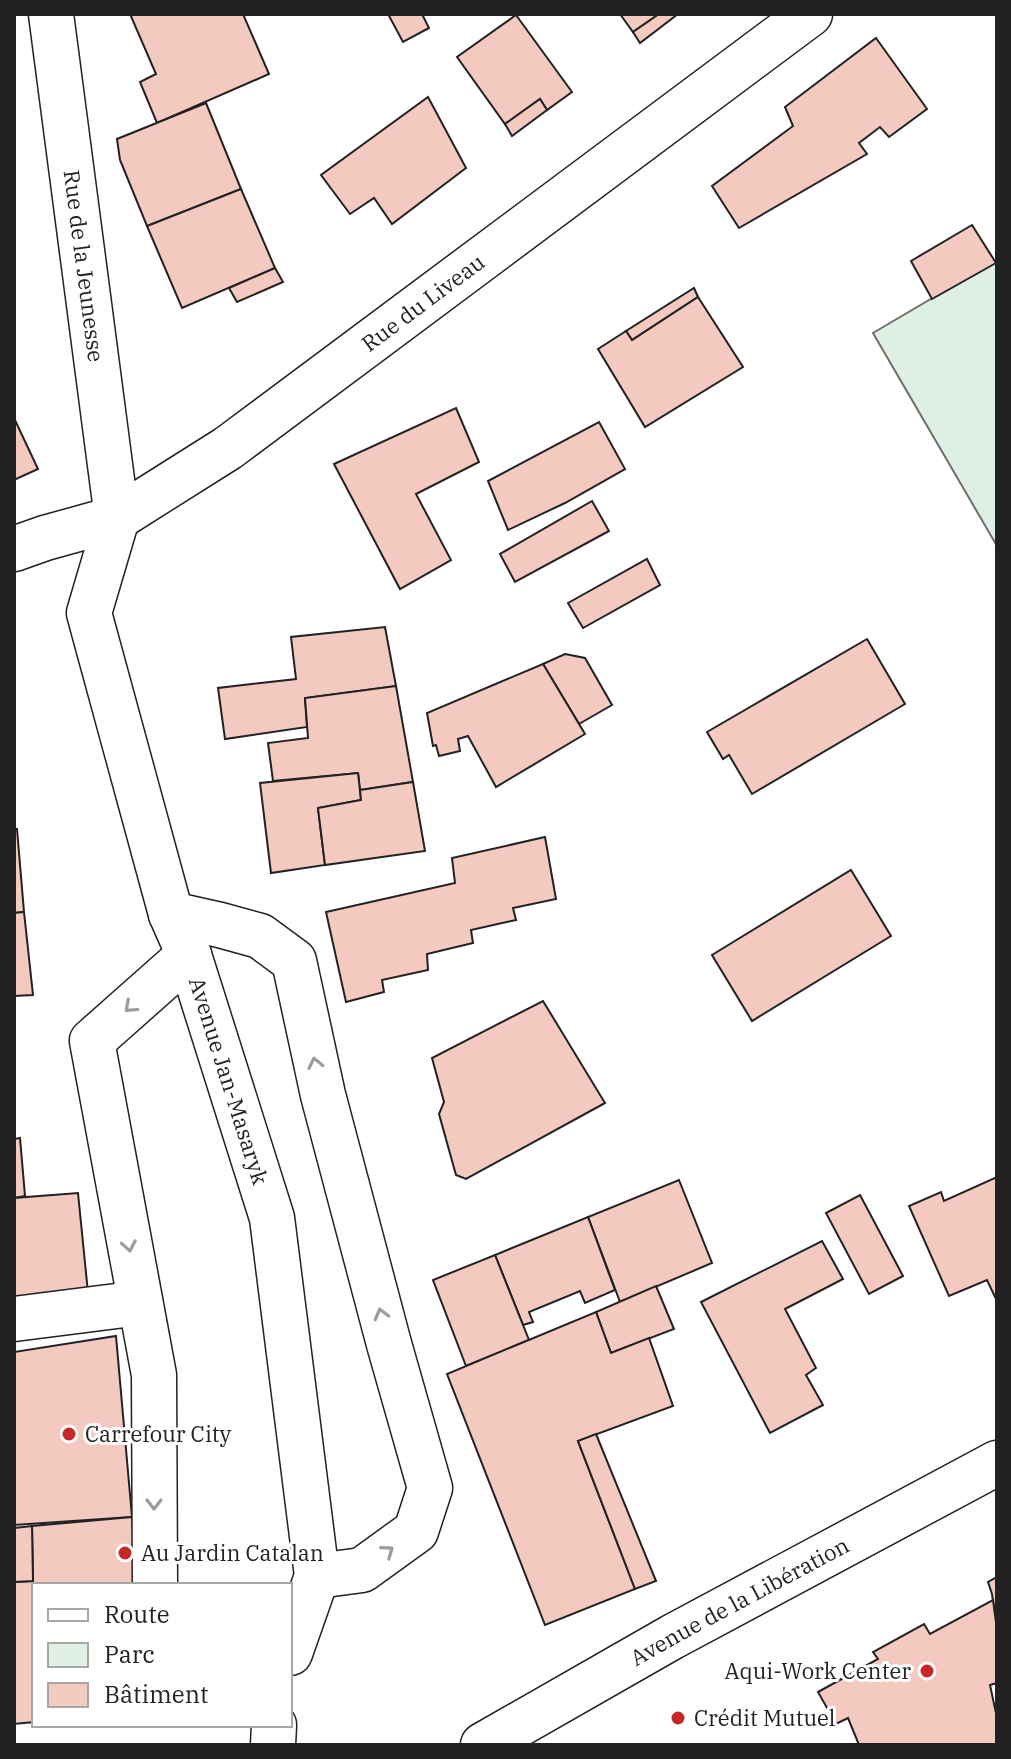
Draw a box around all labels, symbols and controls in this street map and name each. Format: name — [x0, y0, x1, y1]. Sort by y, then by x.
street label: Rue de la Jeunesse — [58, 168, 111, 364]
street label: Rue du Liveau — [355, 247, 490, 358]
street label: Avenue Jan-Masaryk — [183, 973, 276, 1188]
one-way arrow — [125, 997, 140, 1012]
one-way arrow — [307, 1057, 324, 1070]
one-way arrow — [120, 1239, 137, 1253]
one-way arrow — [374, 1308, 391, 1322]
place label: Carrefour City — [85, 1419, 232, 1448]
marker: Carrefour City — [60, 1425, 78, 1443]
one-way arrow — [145, 1498, 163, 1511]
street label: Avenue de la Libération — [625, 1530, 854, 1672]
place label: Au Jardin Catalan — [141, 1538, 324, 1567]
marker: Au Jardin Catalan — [116, 1544, 134, 1562]
one-way arrow — [380, 1546, 394, 1561]
legend — [32, 1583, 292, 1727]
text: Route — [104, 1598, 170, 1630]
text: Parc — [104, 1638, 155, 1670]
place label: Aqui-Work Center — [725, 1656, 911, 1685]
marker: Aqui-Work Center — [918, 1662, 936, 1680]
text: Bâtiment — [104, 1678, 209, 1710]
place label: Crédit Mutuel — [694, 1703, 835, 1732]
marker: Crédit Mutuel — [669, 1709, 687, 1727]

